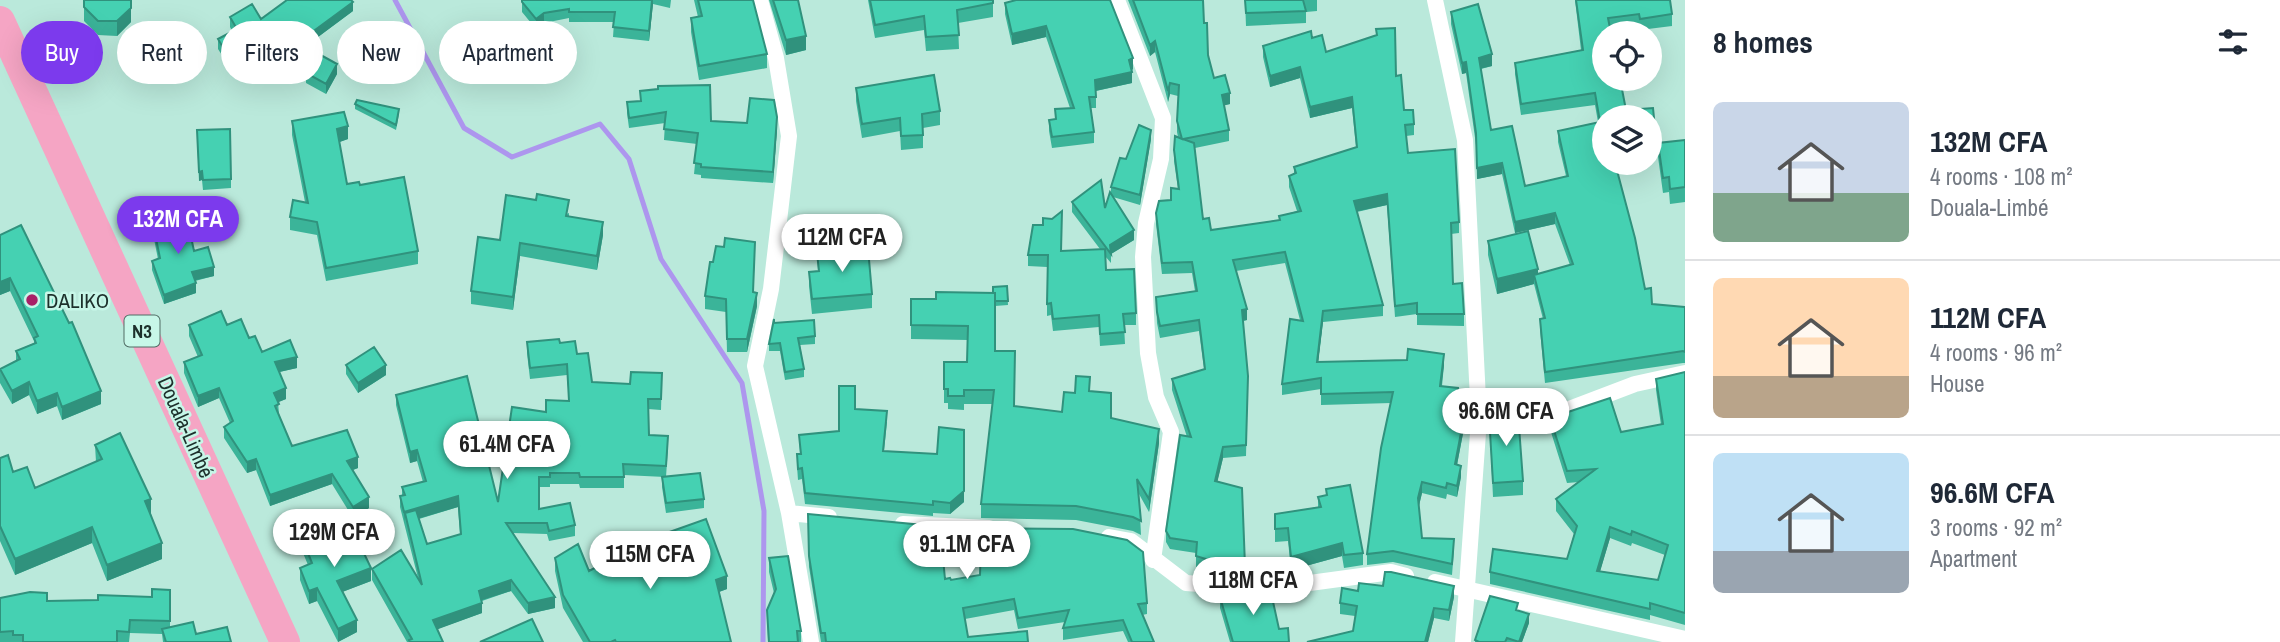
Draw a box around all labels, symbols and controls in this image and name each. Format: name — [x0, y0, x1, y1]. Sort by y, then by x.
chip: Buy — [21, 21, 103, 84]
chip: Rent — [117, 21, 207, 84]
chip: Filters — [221, 21, 323, 84]
chip: New — [337, 21, 425, 84]
chip: Apartment — [439, 21, 577, 84]
map controls — [1592, 21, 1662, 175]
button: locate — [1592, 21, 1662, 91]
text: 8 homes — [1713, 22, 1813, 62]
icon: filters — [2214, 23, 2252, 61]
button: layers — [1592, 105, 1662, 175]
text: 132M CFA — [1930, 121, 2048, 161]
icon: home — [1769, 130, 1853, 214]
text: 4 rooms · 108 m² — [1930, 161, 2073, 192]
text: Douala-Limbé — [1930, 192, 2048, 223]
pin: 132M CFA — [106, 196, 250, 256]
text: 132M CFA — [133, 203, 223, 234]
pin: 112M CFA — [770, 215, 914, 274]
text: 112M CFA — [797, 221, 887, 252]
place label: DALIKO — [46, 286, 109, 315]
marker: DALIKO — [24, 292, 40, 308]
text: 112M CFA — [1930, 297, 2046, 337]
icon: home — [1769, 306, 1853, 390]
road number: N3 — [124, 316, 160, 346]
text: 4 rooms · 96 m² — [1930, 337, 2062, 368]
text: House — [1930, 368, 1985, 399]
street label: Douala-Limbé — [151, 372, 221, 482]
pin: 96.6M CFA — [1426, 388, 1586, 448]
text: 96.6M CFA — [1458, 395, 1554, 426]
pin: 61.4M CFA — [427, 421, 587, 481]
text: 61.4M CFA — [459, 428, 555, 459]
text: 96.6M CFA — [1930, 472, 2054, 512]
icon: home — [1769, 481, 1853, 565]
pin: 129M CFA — [262, 510, 406, 569]
text: 3 rooms · 92 m² — [1930, 512, 2062, 543]
text: 129M CFA — [289, 516, 379, 547]
pin: 91.1M CFA — [887, 522, 1047, 581]
text: 91.1M CFA — [919, 528, 1015, 559]
pin: 115M CFA — [578, 532, 722, 591]
text: 115M CFA — [605, 538, 695, 569]
text: Apartment — [1930, 543, 2017, 574]
pin: 118M CFA — [1181, 558, 1325, 617]
text: 118M CFA — [1208, 564, 1298, 595]

